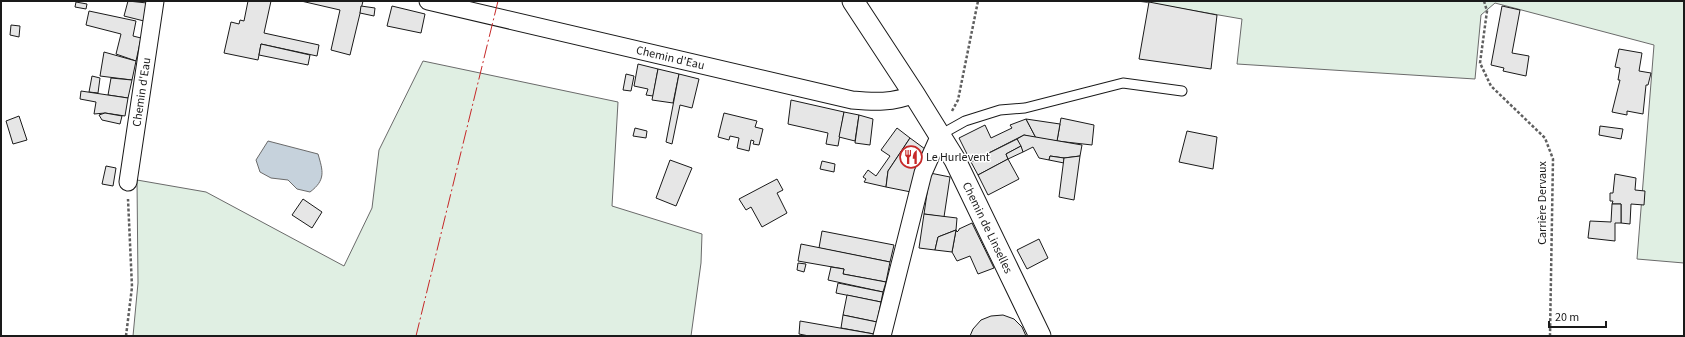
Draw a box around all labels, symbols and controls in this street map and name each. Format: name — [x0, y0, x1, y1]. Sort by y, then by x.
street label: Chemin d'Eau — [635, 41, 706, 74]
street label: Chemin d'Eau — [128, 56, 155, 128]
restaurant icon: Le Hurlevent — [898, 144, 924, 170]
place label: Le Hurlevent — [926, 149, 990, 166]
street label: Carrière Dervaux — [1534, 161, 1551, 245]
street label: Chemin de Linselles — [958, 179, 1017, 276]
scale bar — [1549, 303, 1606, 329]
text: 20 m — [1555, 309, 1579, 326]

